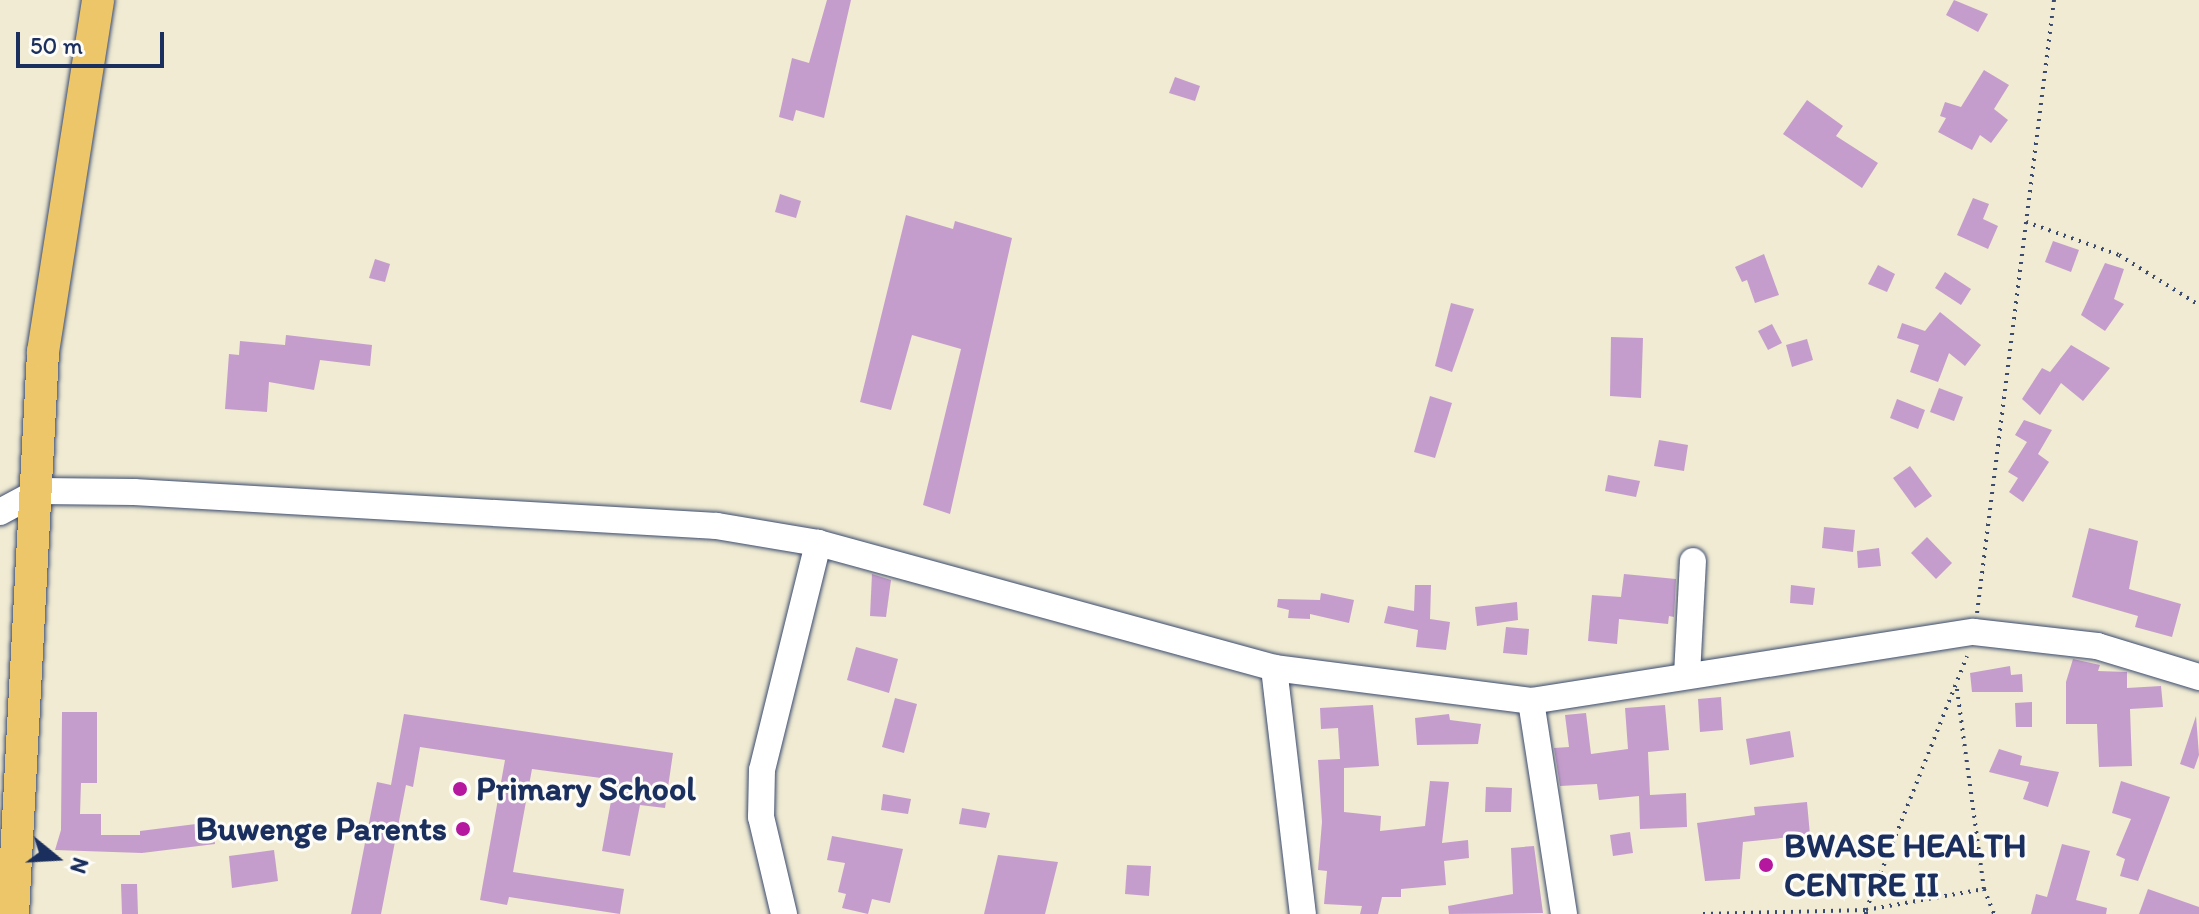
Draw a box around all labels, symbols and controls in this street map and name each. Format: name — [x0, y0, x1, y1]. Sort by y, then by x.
scale bar — [20, 16, 168, 66]
text: 50 m — [30, 31, 83, 60]
place label: Primary School — [476, 769, 696, 809]
marker: Primary School — [451, 780, 469, 798]
place label: Buwenge Parents — [196, 809, 447, 849]
north arrow — [16, 818, 96, 898]
marker: Buwenge Parents — [454, 820, 472, 838]
place label: BWASE HEALTH CENTRE II — [1784, 825, 2026, 904]
text: N — [64, 854, 94, 877]
marker: BWASE HEALTH CENTRE II — [1755, 854, 1777, 876]

